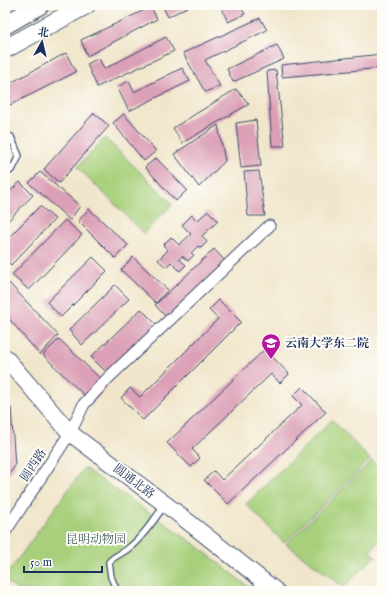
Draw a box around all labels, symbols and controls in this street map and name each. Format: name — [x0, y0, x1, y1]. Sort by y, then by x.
north arrow — [22, 22, 62, 62]
text: 北 — [37, 25, 50, 41]
school or university icon: 云南大学东二院 — [260, 332, 282, 360]
place label: 云南大学东二院 — [285, 336, 369, 351]
street label: 圆西路 — [17, 446, 50, 484]
street label: 圆通北路 — [110, 461, 157, 502]
park label: 昆明动物园 — [66, 532, 126, 547]
scale bar — [24, 548, 102, 574]
text: 50 m — [30, 555, 52, 570]

